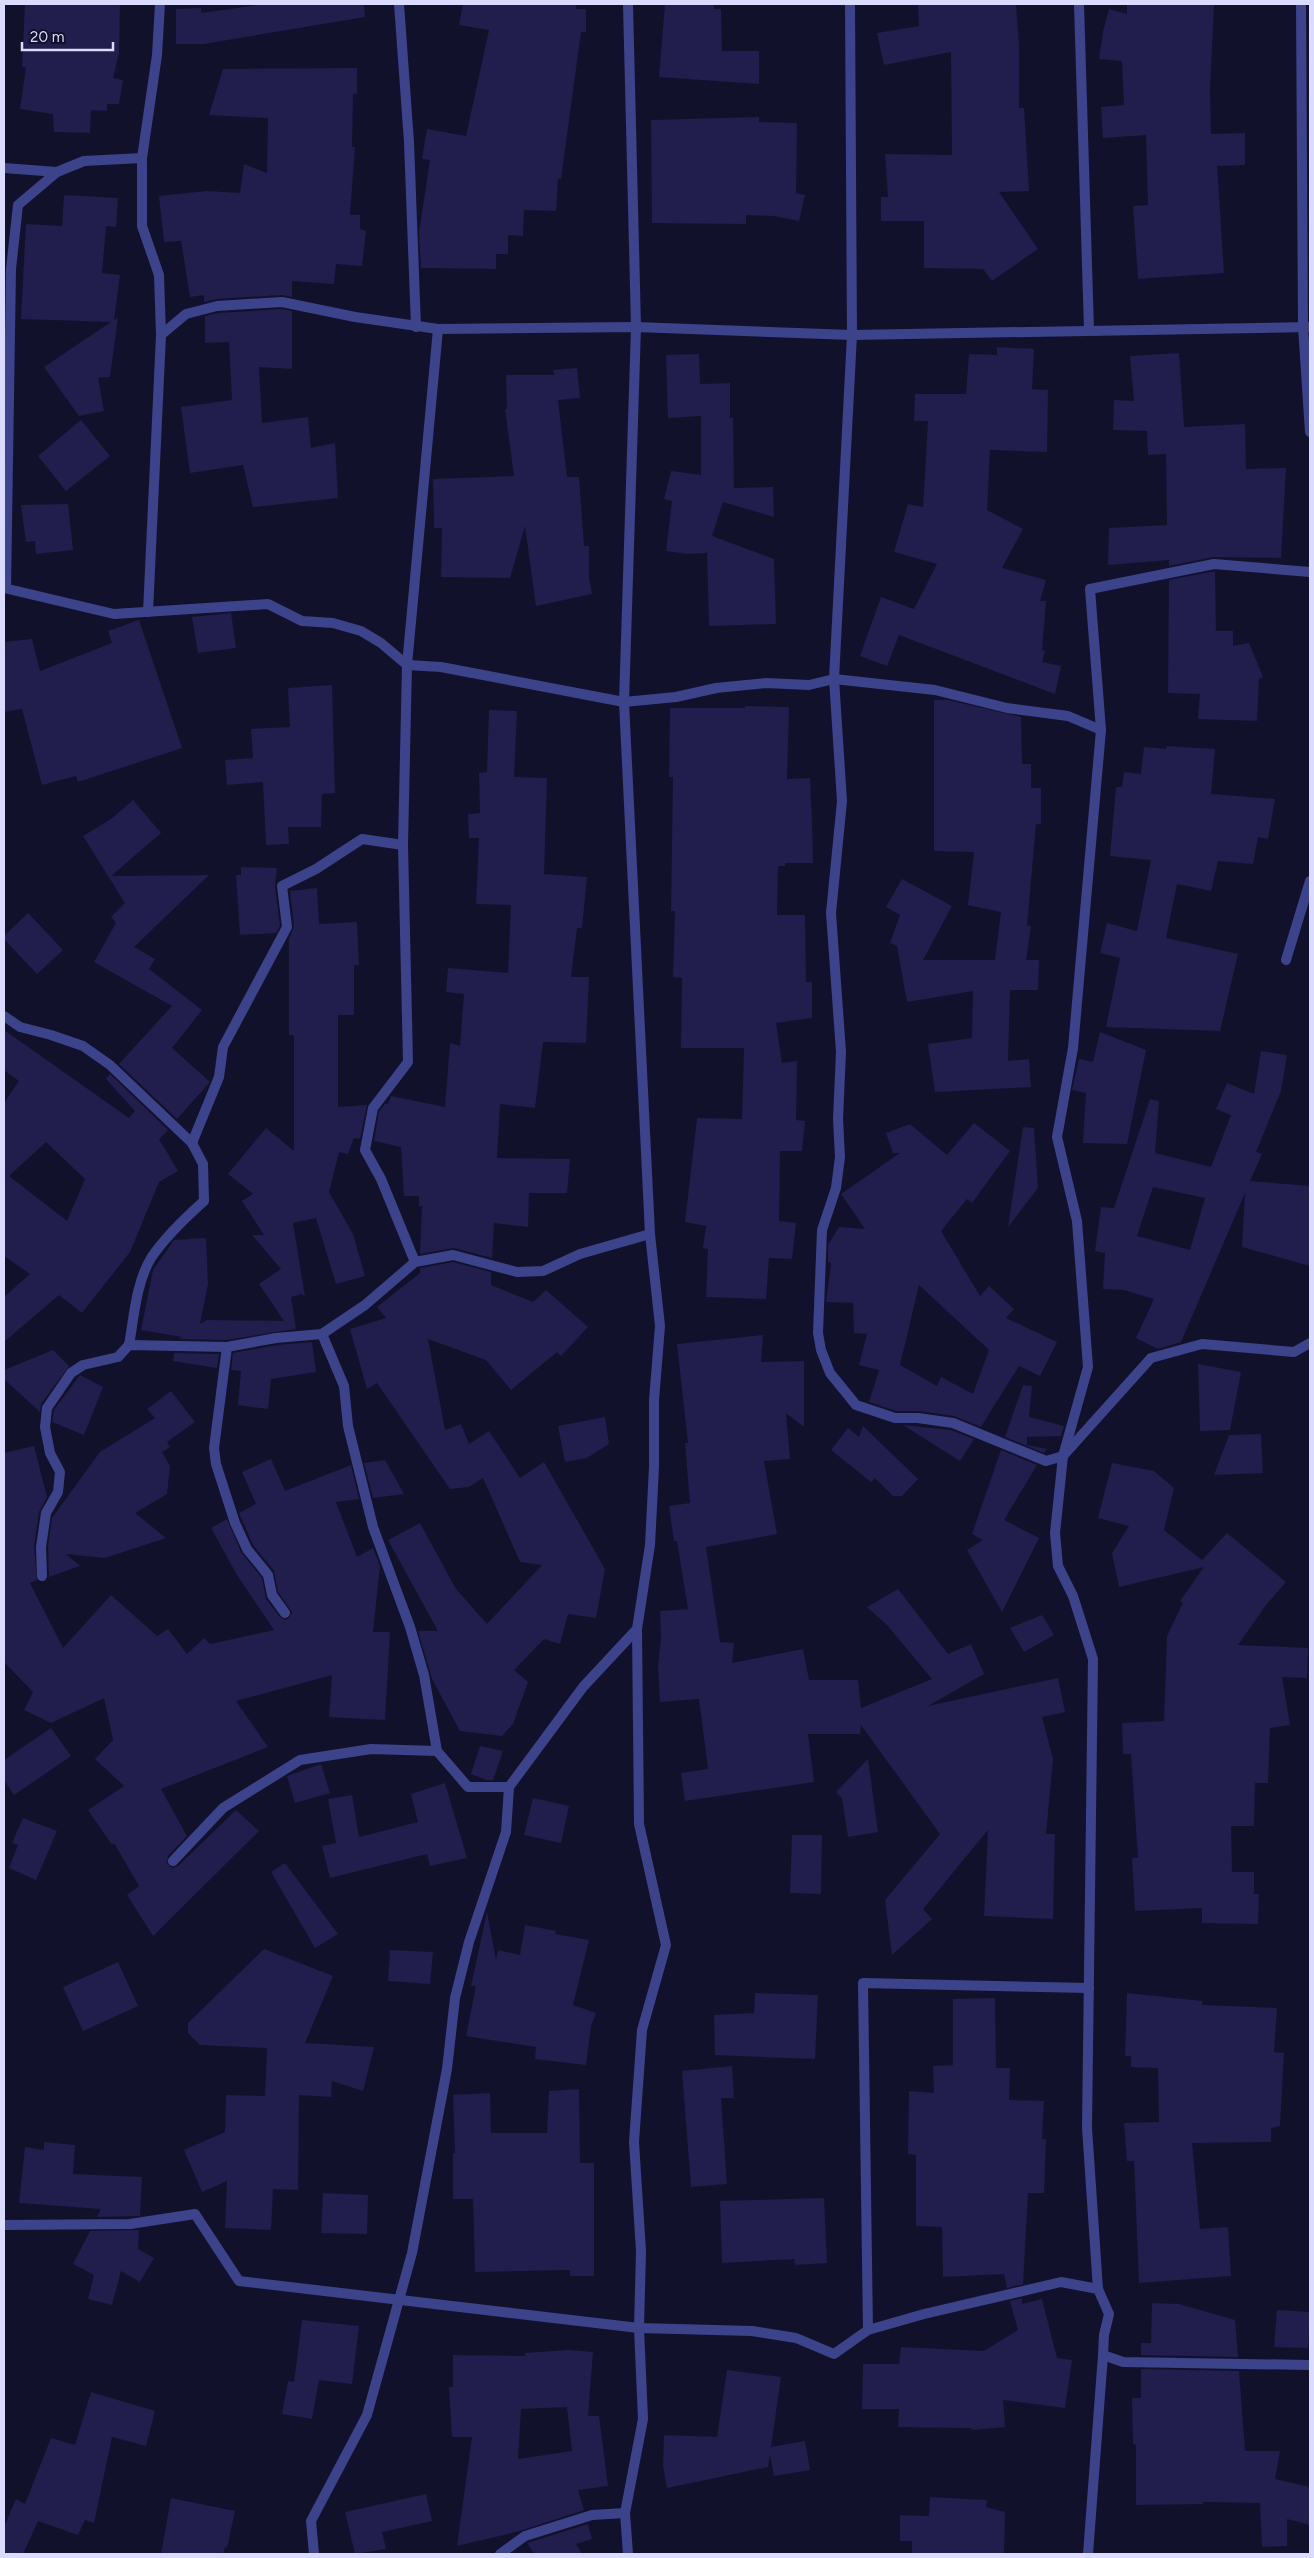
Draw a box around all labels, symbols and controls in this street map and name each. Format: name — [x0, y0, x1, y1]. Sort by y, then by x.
scale bar — [22, 20, 114, 52]
text: 20 m — [30, 28, 64, 46]

